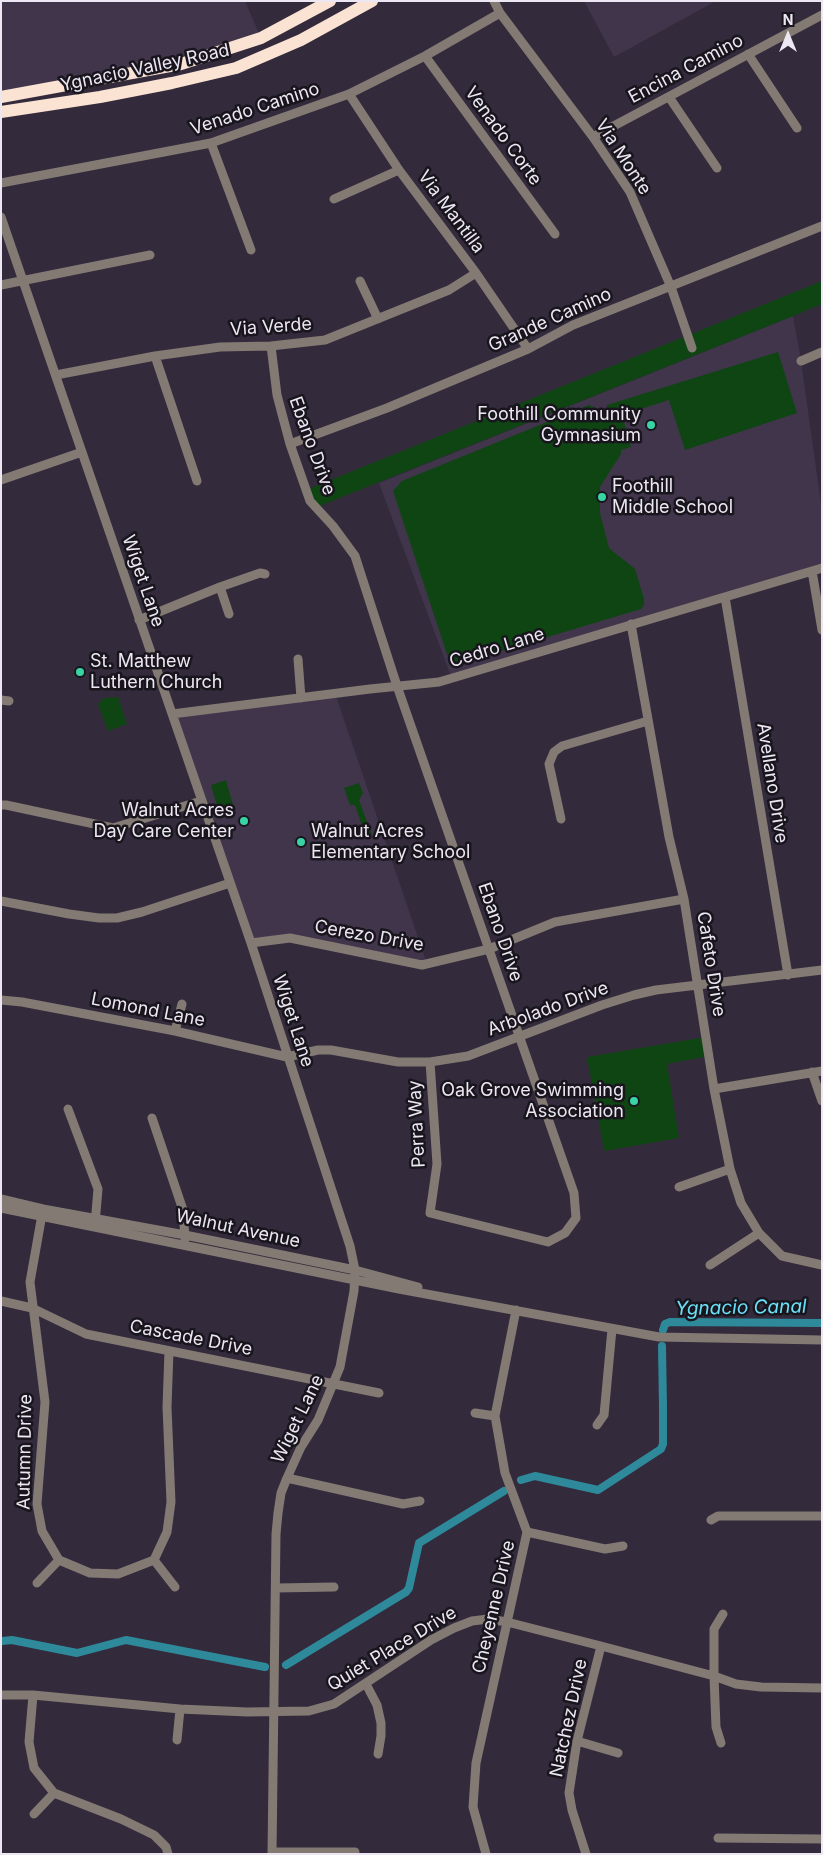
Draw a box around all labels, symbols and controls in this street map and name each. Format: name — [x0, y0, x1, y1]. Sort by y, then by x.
north arrow — [763, 10, 813, 60]
text: N — [783, 11, 793, 28]
street label: Encina Camino — [625, 30, 747, 108]
street label: Ygnacio Valley Road — [59, 40, 231, 96]
street label: Venado Camino — [188, 78, 322, 140]
street label: Venado Corte — [460, 82, 546, 190]
street label: Via Monte — [591, 115, 655, 199]
street label: Via Mantilla — [413, 166, 489, 258]
street label: Grande Camino — [485, 283, 615, 357]
street label: Via Verde — [229, 313, 313, 341]
street label: Ebano Drive — [284, 394, 340, 498]
place label: Foothill Community Gymnasium — [477, 404, 641, 446]
marker: Foothill Community Gymnasium — [645, 419, 657, 431]
place label: Foothill Middle School — [612, 476, 733, 518]
marker: Foothill Middle School — [596, 491, 608, 503]
street label: Wiget Lane — [117, 532, 169, 630]
street label: Cedro Lane — [447, 623, 547, 673]
place label: St. Matthew Luthern Church — [90, 651, 222, 694]
marker: St. Matthew Luthern Church — [74, 666, 86, 678]
street label: Avellano Drive — [752, 721, 792, 845]
place label: Walnut Acres Day Care Center — [93, 800, 234, 842]
marker: Walnut Acres Day Care Center — [238, 815, 250, 827]
place label: Walnut Acres Elementary School — [311, 821, 470, 864]
marker: Walnut Acres Elementary School — [295, 836, 307, 848]
street label: Ebano Drive — [473, 880, 527, 984]
street label: Cafeto Drive — [692, 910, 730, 1018]
street label: Cerezo Drive — [313, 916, 425, 956]
street label: Wiget Lane — [268, 972, 318, 1070]
street label: Arbolado Drive — [484, 977, 612, 1041]
street label: Lomond Lane — [89, 988, 207, 1032]
street label: Perra Way — [404, 1080, 430, 1168]
place label: Oak Grove Swimming Association — [441, 1080, 624, 1122]
marker: Oak Grove Swimming Association — [628, 1095, 640, 1107]
street label: Walnut Avenue — [174, 1205, 302, 1253]
water label: Ygnacio Canal — [675, 1295, 807, 1321]
street label: Cascade Drive — [128, 1316, 254, 1360]
street label: Wiget Lane — [267, 1371, 329, 1467]
street label: Autumn Drive — [13, 1394, 37, 1510]
street label: Cheyenne Drive — [468, 1538, 520, 1676]
street label: Quiet Place Drive — [324, 1602, 460, 1696]
street label: Natchez Drive — [546, 1657, 592, 1779]

